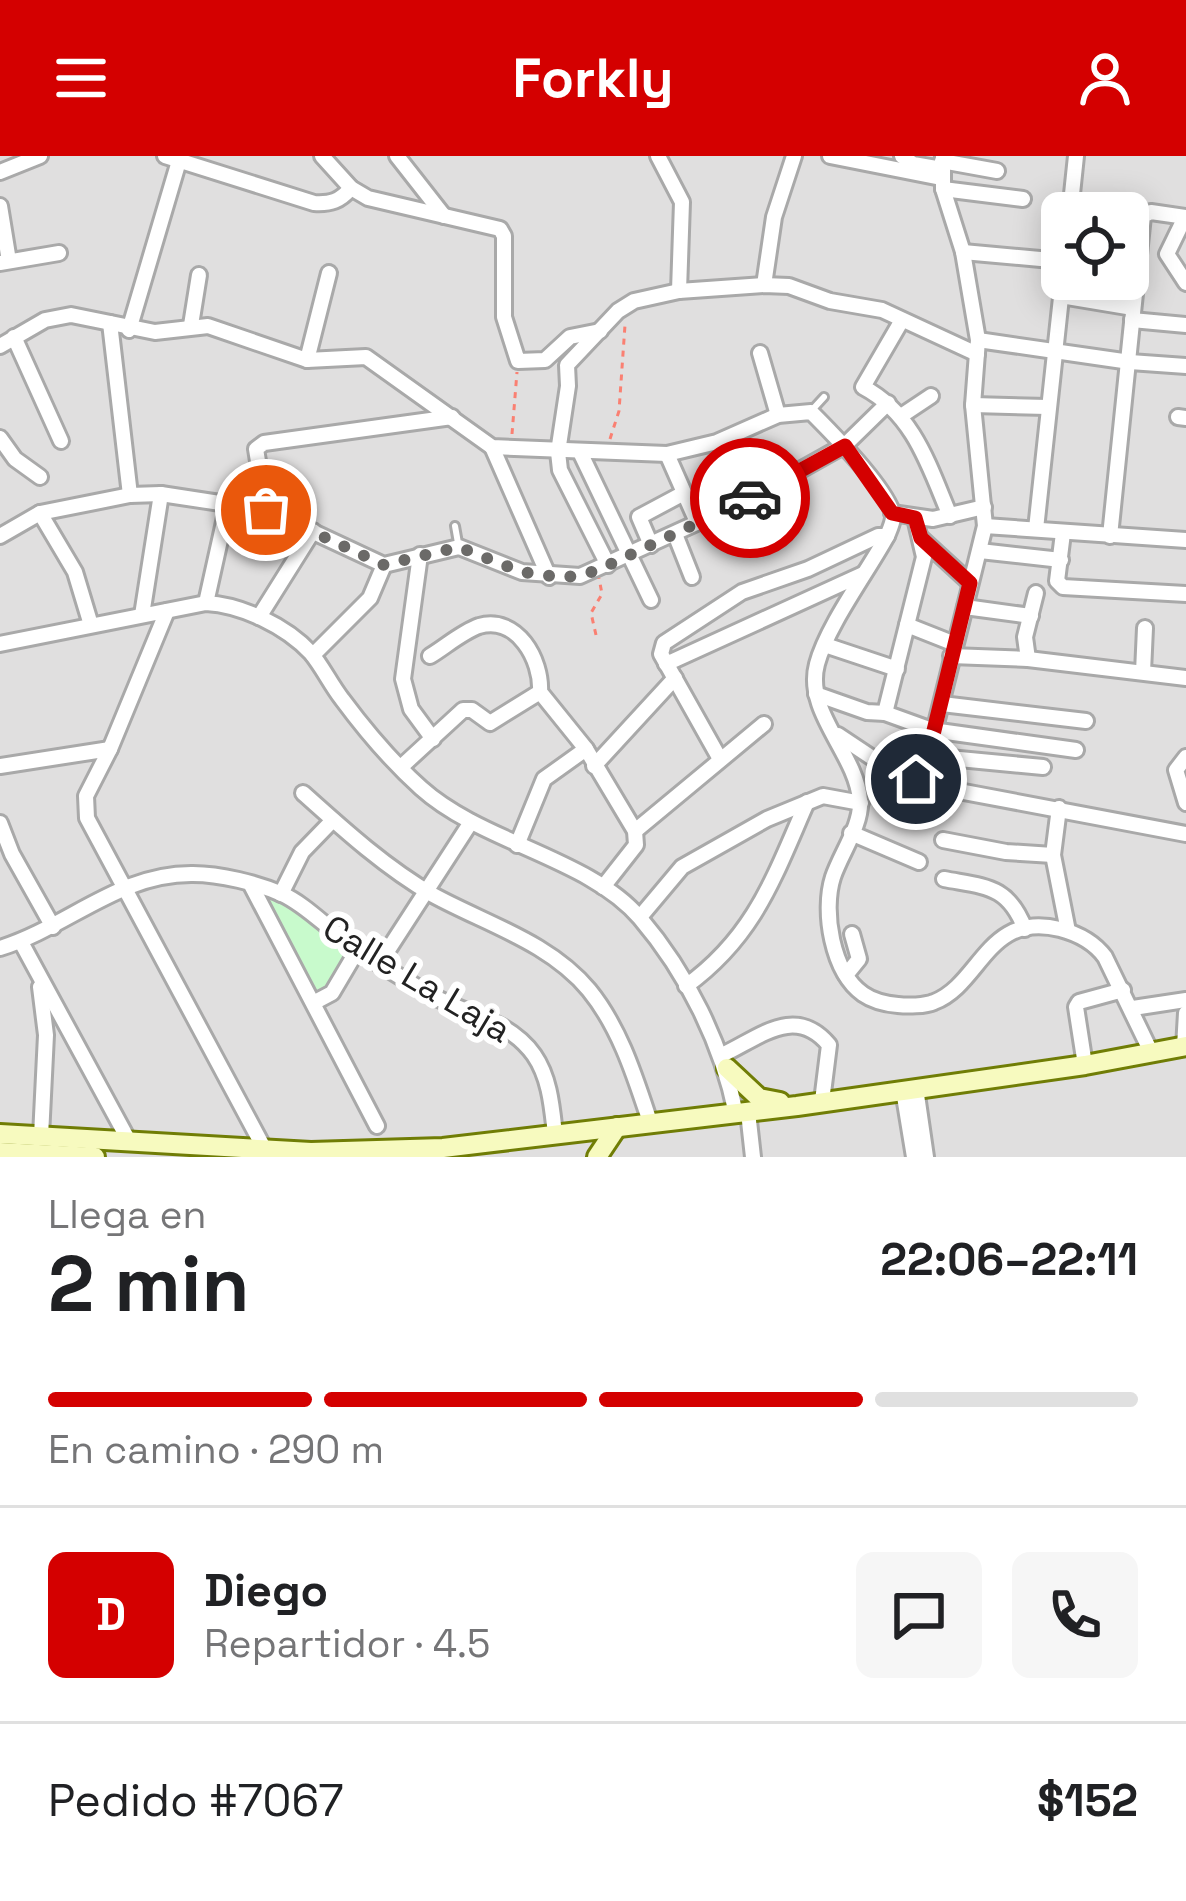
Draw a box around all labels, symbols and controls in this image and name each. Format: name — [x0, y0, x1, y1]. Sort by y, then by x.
text: Forkly — [512, 44, 674, 113]
icon: menu — [48, 45, 114, 111]
icon: person — [1072, 45, 1138, 111]
map controls — [1041, 192, 1149, 300]
button: locate — [1041, 192, 1149, 300]
courier — [690, 438, 810, 558]
pin — [215, 459, 317, 561]
icon: car — [717, 465, 783, 531]
icon: bag — [233, 477, 299, 543]
pin — [865, 728, 967, 830]
icon: home — [883, 746, 949, 812]
street label: Calle La Laja — [314, 905, 520, 1053]
text: Llega en — [48, 1190, 206, 1239]
text: 22:06–22:11 — [880, 1231, 1138, 1288]
text: 2 min — [48, 1234, 250, 1334]
text: En camino · 290 m — [48, 1425, 384, 1474]
button: chat — [856, 1552, 982, 1678]
button: phone — [1012, 1552, 1138, 1678]
text: Diego — [204, 1562, 328, 1619]
text: D — [96, 1586, 126, 1643]
text: Repartidor · 4.5 — [204, 1619, 490, 1668]
text: Pedido #7067 — [48, 1772, 344, 1829]
text: $152 — [1037, 1772, 1138, 1829]

